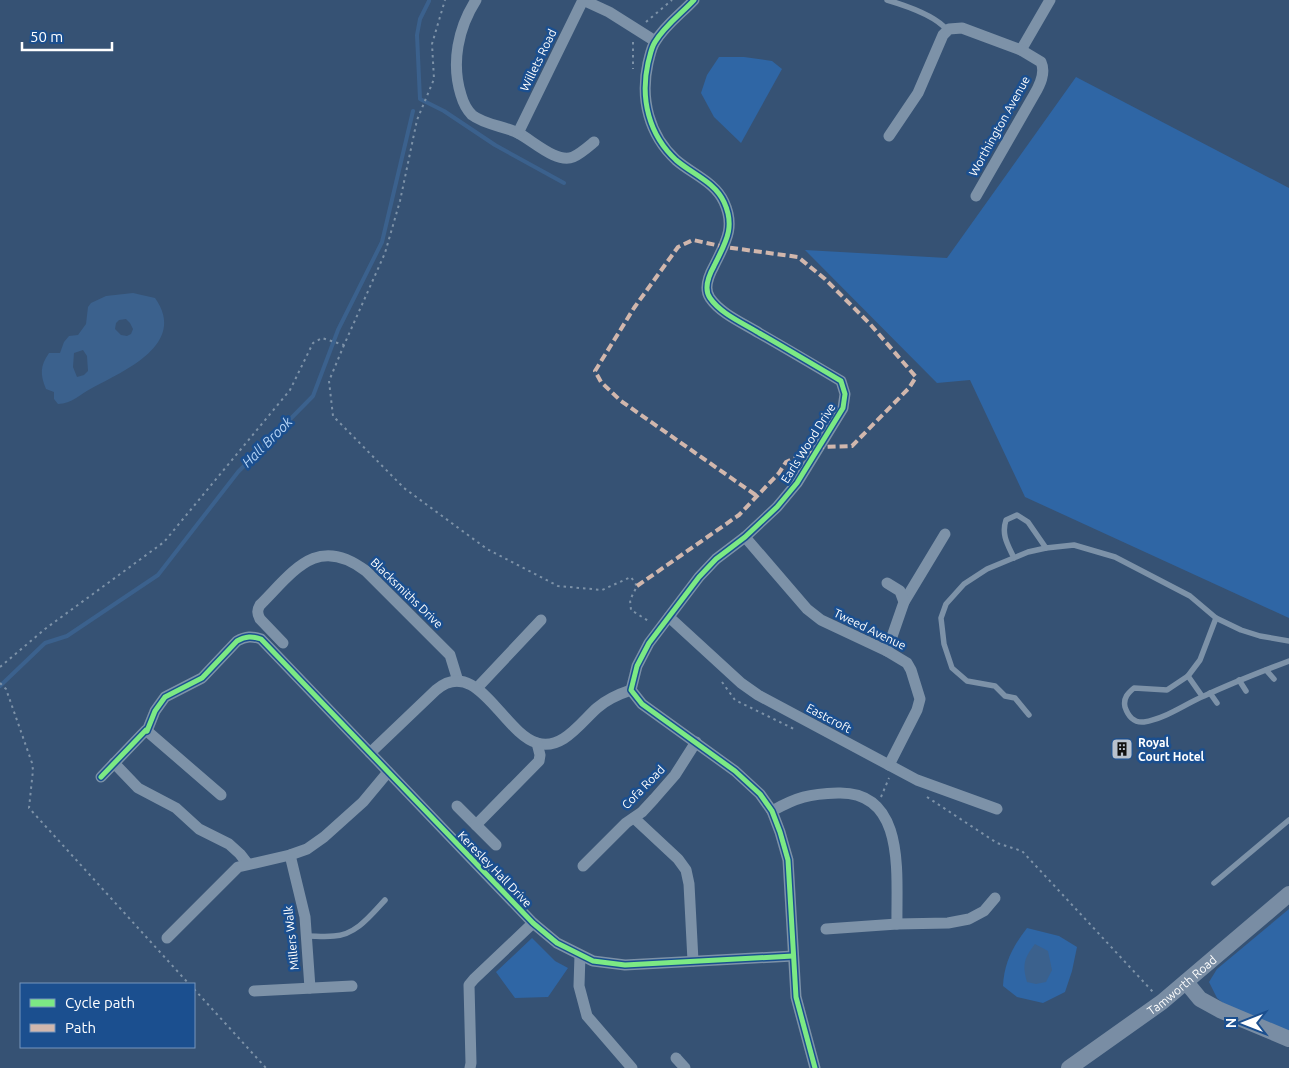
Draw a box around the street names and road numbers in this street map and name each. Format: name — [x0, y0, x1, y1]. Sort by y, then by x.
street label: Willets Road — [517, 27, 559, 93]
street label: Worthington Avenue — [966, 74, 1032, 178]
street label: Earls Wood Drive — [778, 401, 838, 485]
street label: Blacksmiths Drive — [368, 555, 446, 631]
street label: Tweed Avenue — [832, 606, 908, 652]
street label: Eastcroft — [804, 701, 854, 735]
street label: Cofa Road — [619, 763, 667, 811]
street label: Keresley Hall Drive — [455, 828, 535, 910]
street label: Millers Walk — [281, 905, 301, 971]
street label: Tamworth Road — [1144, 952, 1219, 1017]

